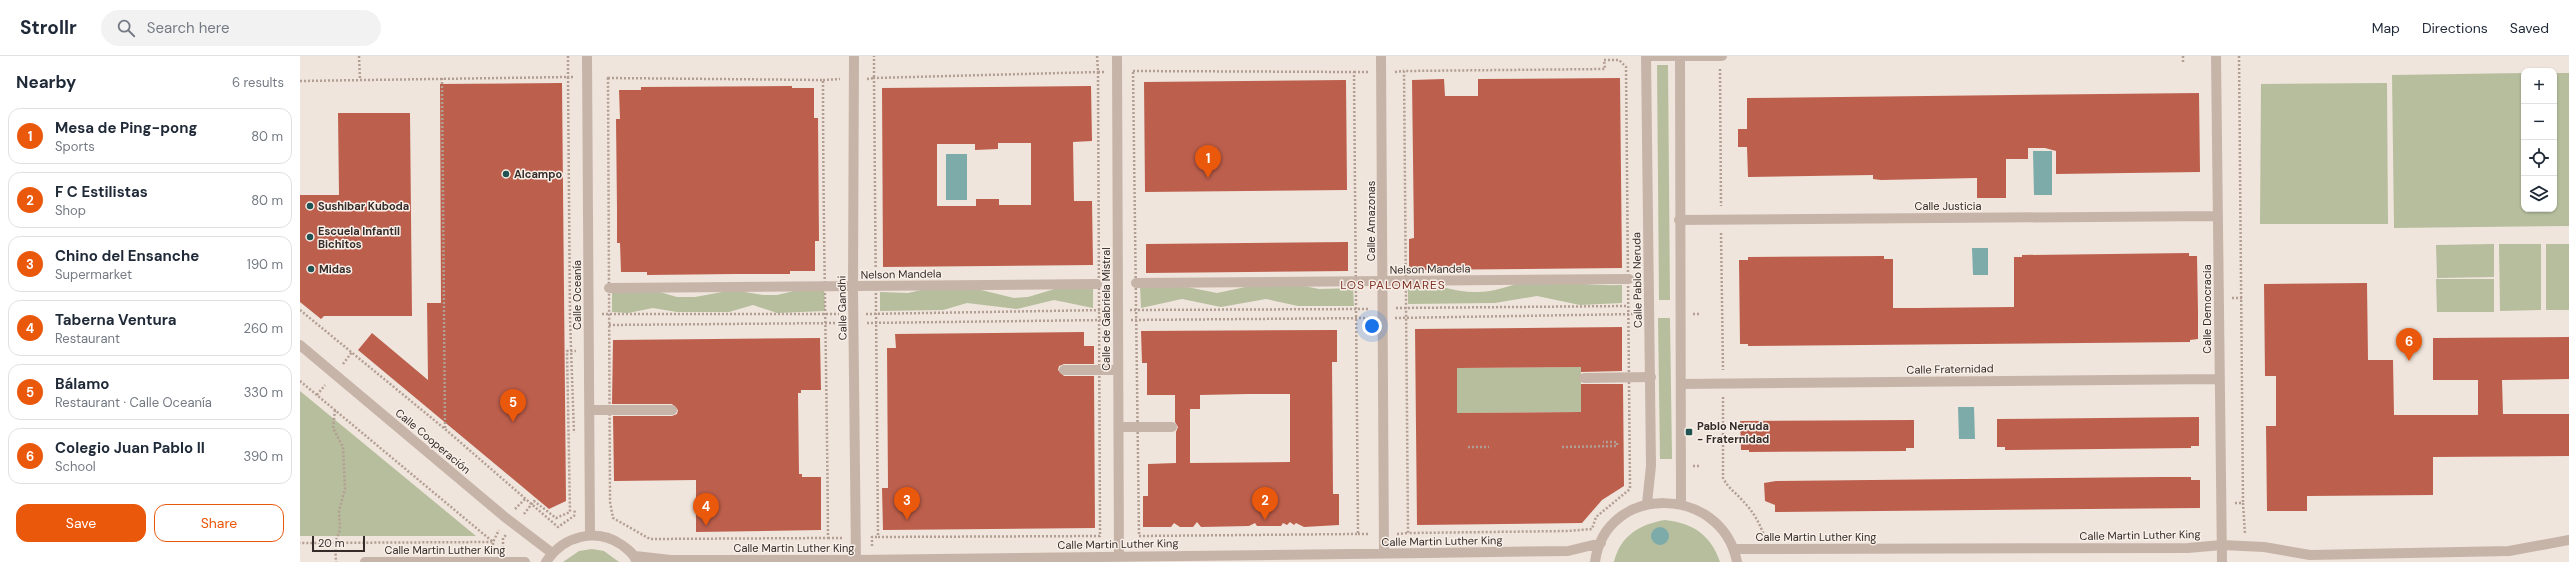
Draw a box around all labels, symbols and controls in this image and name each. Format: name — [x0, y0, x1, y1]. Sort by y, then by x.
search box — [101, 10, 381, 46]
text: Strollr — [20, 15, 77, 40]
icon: search — [115, 17, 137, 39]
text: Search here — [147, 18, 230, 38]
text: Map — [2372, 19, 2400, 37]
text: Directions — [2422, 19, 2488, 37]
text: Saved — [2510, 19, 2549, 37]
map controls — [2521, 68, 2557, 212]
button: + — [2521, 68, 2557, 104]
text: Nearby — [16, 71, 76, 93]
text: 6 results — [232, 74, 284, 91]
button: − — [2521, 104, 2557, 140]
text: Mesa de Ping-pong — [55, 118, 197, 138]
text: 1 — [28, 128, 32, 145]
text: 80 m — [251, 128, 283, 145]
text: Sports — [55, 138, 95, 155]
button: locate — [2521, 140, 2557, 176]
pin: 1 — [1195, 145, 1221, 178]
place label: Alcampo — [514, 167, 562, 181]
marker: Alcampo — [501, 169, 511, 179]
button: layers — [2521, 176, 2557, 212]
street label: Calle Amazonas — [1364, 181, 1378, 261]
text: F C Estilistas — [55, 182, 148, 202]
text: 2 — [26, 192, 34, 209]
text: 80 m — [251, 192, 283, 209]
place label: Sushibar Kuboda — [318, 199, 409, 213]
street label: Calle Justicia — [1915, 199, 1981, 213]
marker: Sushibar Kuboda — [305, 201, 315, 211]
text: Shop — [55, 202, 86, 219]
place label: Escuela Infantil Bichitos — [318, 224, 400, 251]
marker: Escuela Infantil Bichitos — [305, 232, 315, 242]
street label: Calle Pablo Neruda — [1629, 232, 1645, 328]
text: Chino del Ensanche — [55, 246, 199, 266]
street label: Calle de Gabriela Mistral — [1099, 247, 1113, 371]
text: 3 — [26, 256, 34, 273]
text: 190 m — [247, 256, 283, 273]
street label: Calle Oceanía — [570, 260, 584, 330]
street label: Nelson Mandela — [1390, 261, 1470, 277]
place label: Midas — [319, 262, 351, 276]
marker: Midas — [306, 264, 316, 274]
street label: Calle Democracia — [2200, 264, 2214, 354]
text: Supermarket — [55, 266, 132, 283]
street label: Nelson Mandela — [861, 266, 941, 282]
street label: Calle Gandhi — [834, 276, 850, 340]
district label: LOS PALOMARES — [1340, 277, 1446, 293]
text: Taberna Ventura — [55, 310, 177, 330]
your location — [1362, 316, 1382, 336]
text: 4 — [26, 320, 34, 337]
text: 260 m — [243, 320, 283, 337]
pin: 6 — [2396, 328, 2422, 361]
text: Restaurant — [55, 330, 120, 347]
street label: Calle Fraternidad — [1906, 361, 1994, 377]
text: Bálamo — [55, 374, 109, 394]
text: 5 — [26, 384, 34, 401]
text: 330 m — [244, 384, 283, 401]
pin: 5 — [500, 389, 526, 422]
text: Restaurant · Calle Oceanía — [55, 394, 212, 411]
street label: Calle Cooperación — [393, 405, 473, 477]
place label: Pablo Neruda - Fraternidad — [1697, 419, 1769, 446]
marker: Pablo Neruda - Fraternidad — [1684, 427, 1694, 437]
text: Colegio Juan Pablo II — [55, 438, 205, 458]
text: 6 — [26, 448, 34, 465]
text: 390 m — [244, 448, 283, 465]
text: School — [55, 458, 96, 475]
pin: 3 — [894, 487, 920, 520]
pin: 2 — [1252, 487, 1278, 520]
pin: 4 — [693, 493, 719, 526]
button: Save — [16, 504, 146, 542]
button: Share — [154, 504, 284, 542]
street label: Calle Martin Luther King — [2079, 527, 2201, 543]
street label: Calle Martin Luther King — [1756, 530, 1876, 544]
street label: Calle Martin Luther King — [1381, 533, 1503, 549]
scale bar — [312, 534, 365, 553]
text: 20 m — [318, 536, 344, 550]
street label: Calle Martin Luther King — [1057, 536, 1179, 552]
street label: Calle Martin Luther King — [734, 541, 854, 555]
street label: Calle Martin Luther King — [385, 543, 505, 557]

